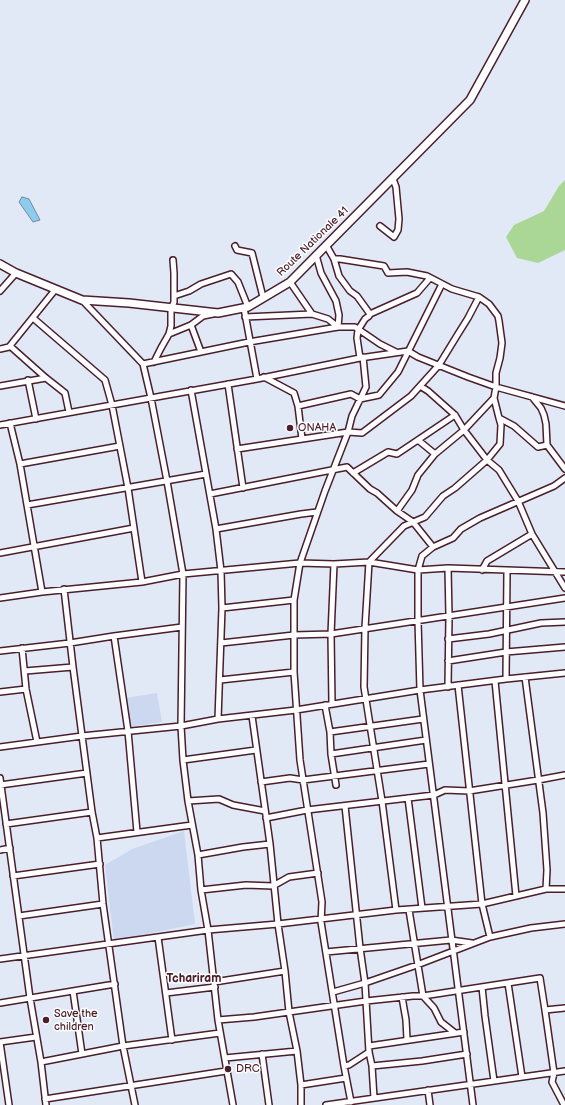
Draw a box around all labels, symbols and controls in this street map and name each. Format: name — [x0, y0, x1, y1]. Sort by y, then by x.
street label: Route Nationale 41 — [274, 204, 352, 280]
place label: ONAHA — [298, 421, 336, 435]
marker: ONAHA — [285, 423, 295, 433]
district label: Tchariram — [167, 972, 221, 986]
place label: Save the children — [54, 1007, 98, 1033]
marker: Save the children — [41, 1015, 51, 1025]
place label: DRC — [236, 1062, 260, 1076]
marker: DRC — [223, 1064, 233, 1074]

